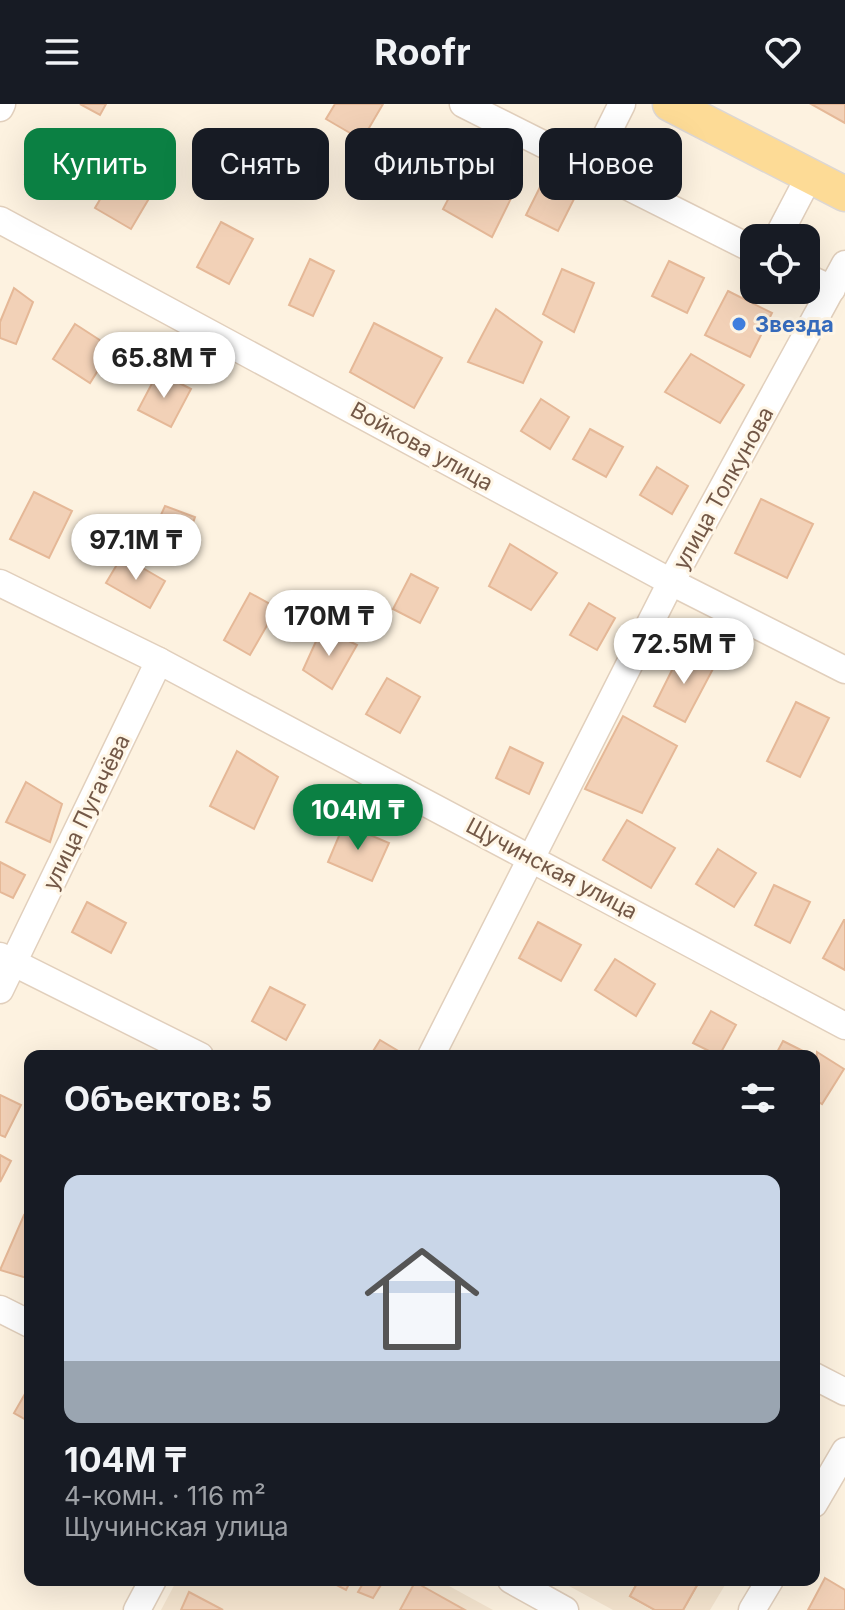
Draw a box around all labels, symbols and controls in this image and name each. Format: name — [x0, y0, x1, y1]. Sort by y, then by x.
icon: menu — [40, 30, 84, 74]
text: Roofr — [374, 30, 471, 74]
icon: heart — [761, 30, 805, 74]
chip: Купить — [24, 128, 176, 200]
chip: Снять — [192, 128, 329, 200]
chip: Фильтры — [345, 128, 523, 200]
chip: Новое — [539, 128, 682, 200]
map controls — [740, 224, 820, 304]
button: locate — [740, 224, 820, 304]
place label: Звезда — [755, 311, 834, 337]
marker: Звезда — [730, 315, 748, 333]
pin: 65.8M ₸ — [90, 332, 238, 400]
text: 65.8M ₸ — [111, 342, 217, 373]
street label: Войкова улица — [346, 396, 498, 496]
street label: улица Толкунова — [667, 402, 779, 574]
pin: 97.1M ₸ — [62, 514, 210, 582]
text: 97.1M ₸ — [89, 524, 183, 555]
pin: 170M ₸ — [264, 590, 394, 658]
text: 170M ₸ — [283, 600, 375, 631]
pin: 72.5M ₸ — [610, 618, 758, 686]
text: 72.5M ₸ — [632, 628, 736, 659]
street label: улица Пугачёва — [37, 730, 135, 894]
pin: 104M ₸ — [293, 784, 423, 852]
text: 104M ₸ — [311, 794, 405, 825]
street label: Щучинская улица — [462, 812, 642, 924]
icon: filters — [736, 1076, 780, 1120]
text: Объектов: 5 — [64, 1078, 272, 1119]
icon: home — [350, 1227, 494, 1371]
text: 104M ₸ — [64, 1439, 187, 1480]
text: 4-комн. · 116 m² — [64, 1480, 266, 1511]
text: Щучинская улица — [64, 1511, 289, 1542]

